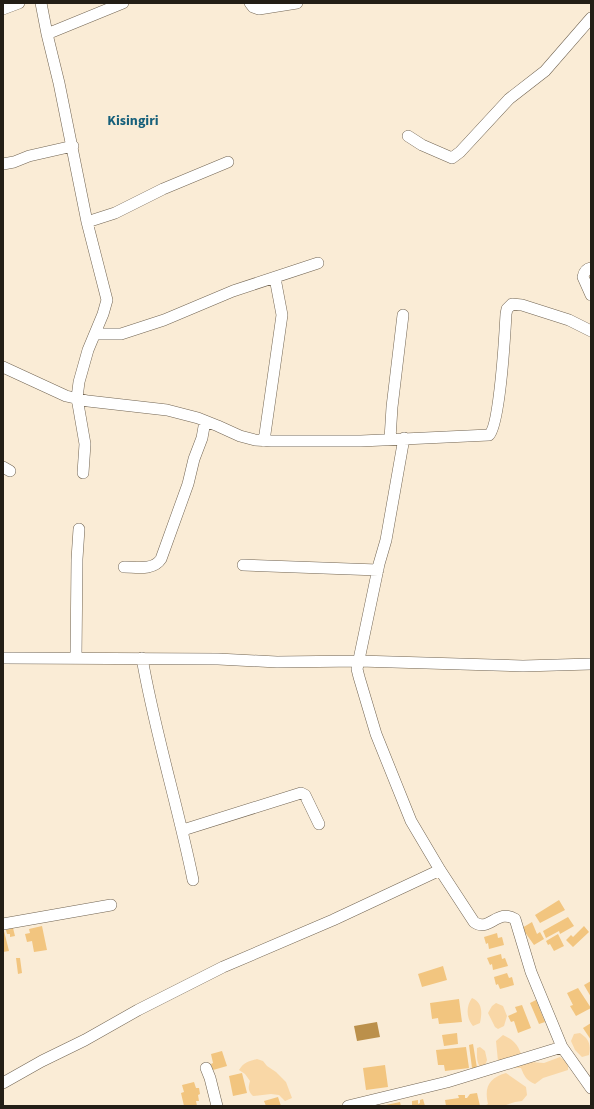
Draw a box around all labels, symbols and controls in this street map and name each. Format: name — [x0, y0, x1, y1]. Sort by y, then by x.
district label: Kisingiri — [107, 111, 159, 131]

